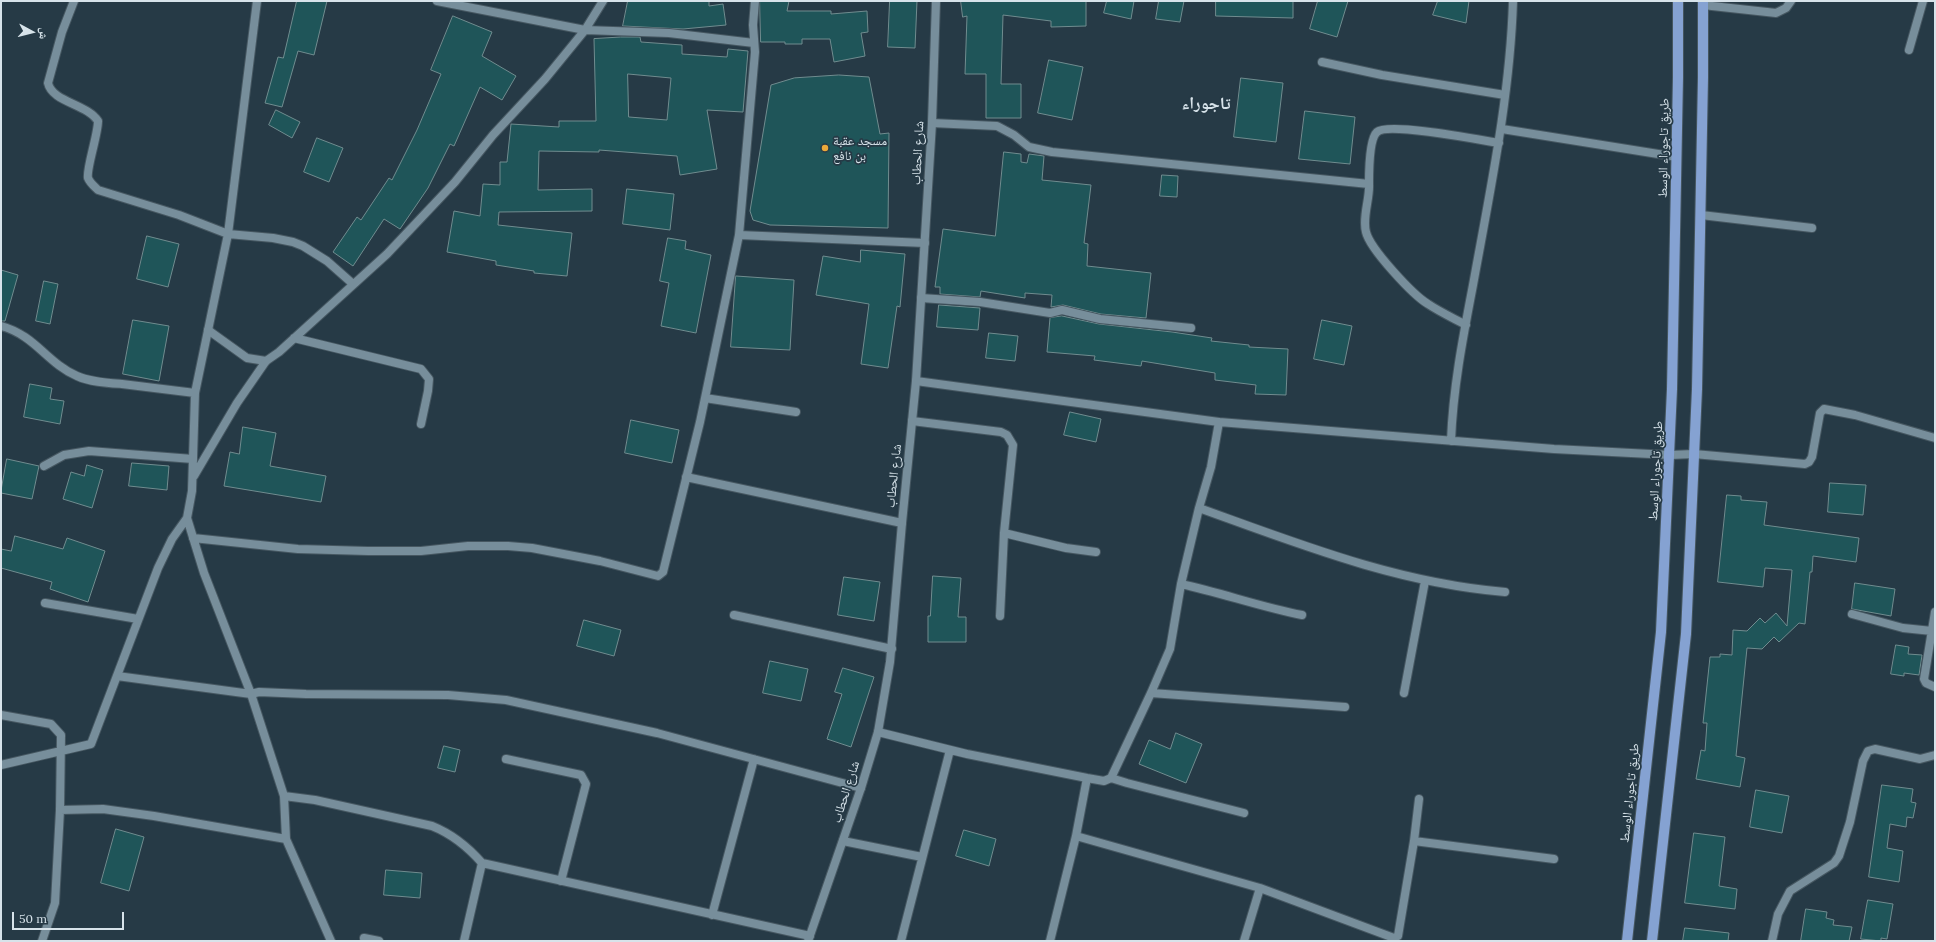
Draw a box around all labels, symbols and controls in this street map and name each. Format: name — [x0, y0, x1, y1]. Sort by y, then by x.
north arrow — [12, 12, 52, 52]
text: ش — [36, 27, 52, 40]
district label: تاجوراء — [1182, 94, 1230, 114]
street label: طريق تاجوراء الوسط — [1655, 98, 1673, 198]
street label: شارع الحطاب — [909, 121, 927, 185]
place label: مسجد عقبة بن نافع — [833, 133, 887, 164]
marker: مسجد عقبة بن نافع — [820, 143, 830, 153]
street label: طريق تاجوراء الوسط — [1646, 421, 1666, 521]
street label: شارع الحطاب — [883, 443, 905, 509]
street label: طريق تاجوراء الوسط — [1617, 742, 1643, 844]
street label: شارع الحطاب — [829, 759, 863, 825]
scale bar — [14, 904, 126, 930]
text: 50 m — [19, 911, 47, 926]

